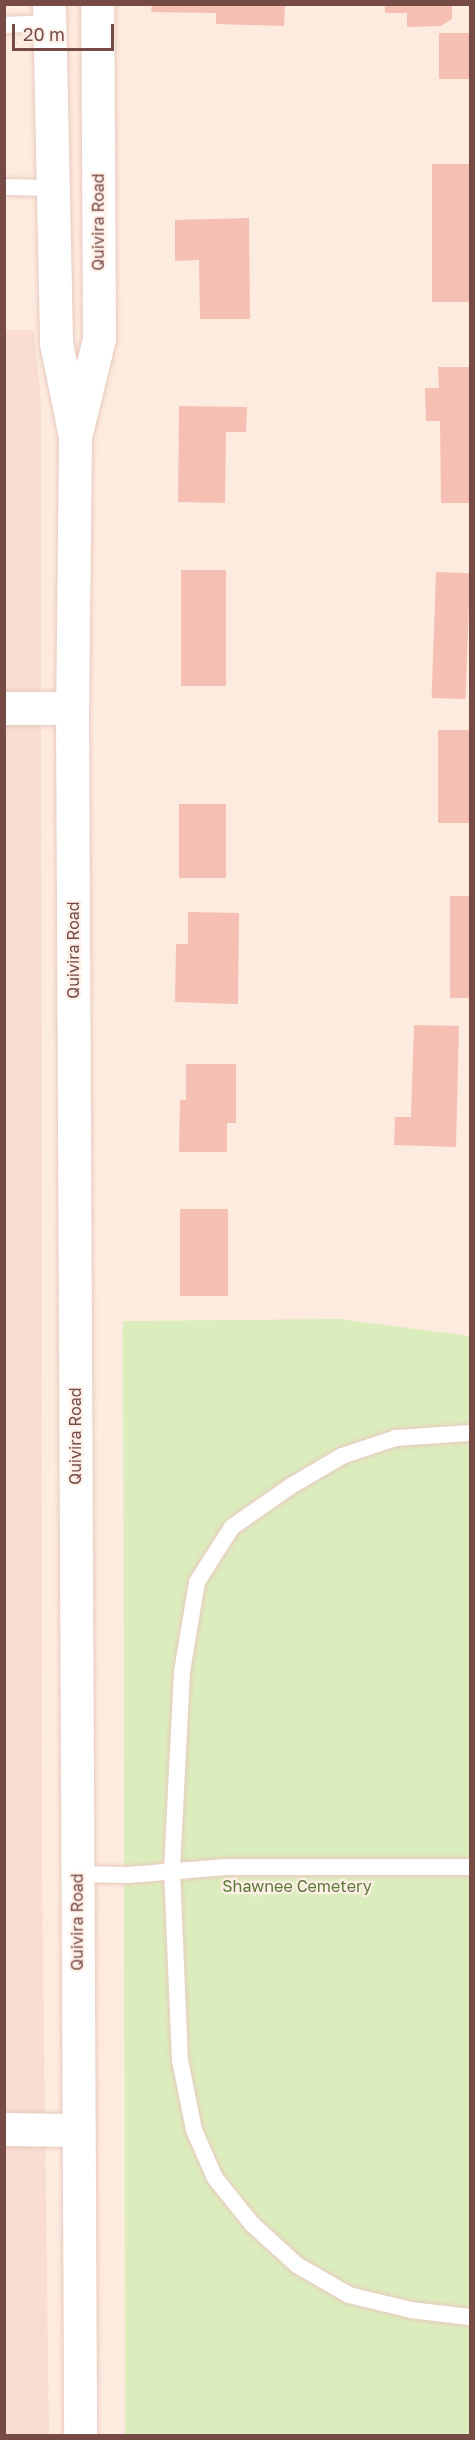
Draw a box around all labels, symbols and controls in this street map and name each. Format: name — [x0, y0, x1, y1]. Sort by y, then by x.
scale bar — [15, 12, 117, 50]
text: 20 m — [23, 23, 65, 45]
street label: Quivira Road — [88, 173, 108, 271]
street label: Quivira Road — [63, 901, 83, 999]
street label: Quivira Road — [65, 1387, 85, 1485]
street label: Quivira Road — [67, 1873, 87, 1971]
park label: Shawnee Cemetery — [222, 1876, 372, 1896]

